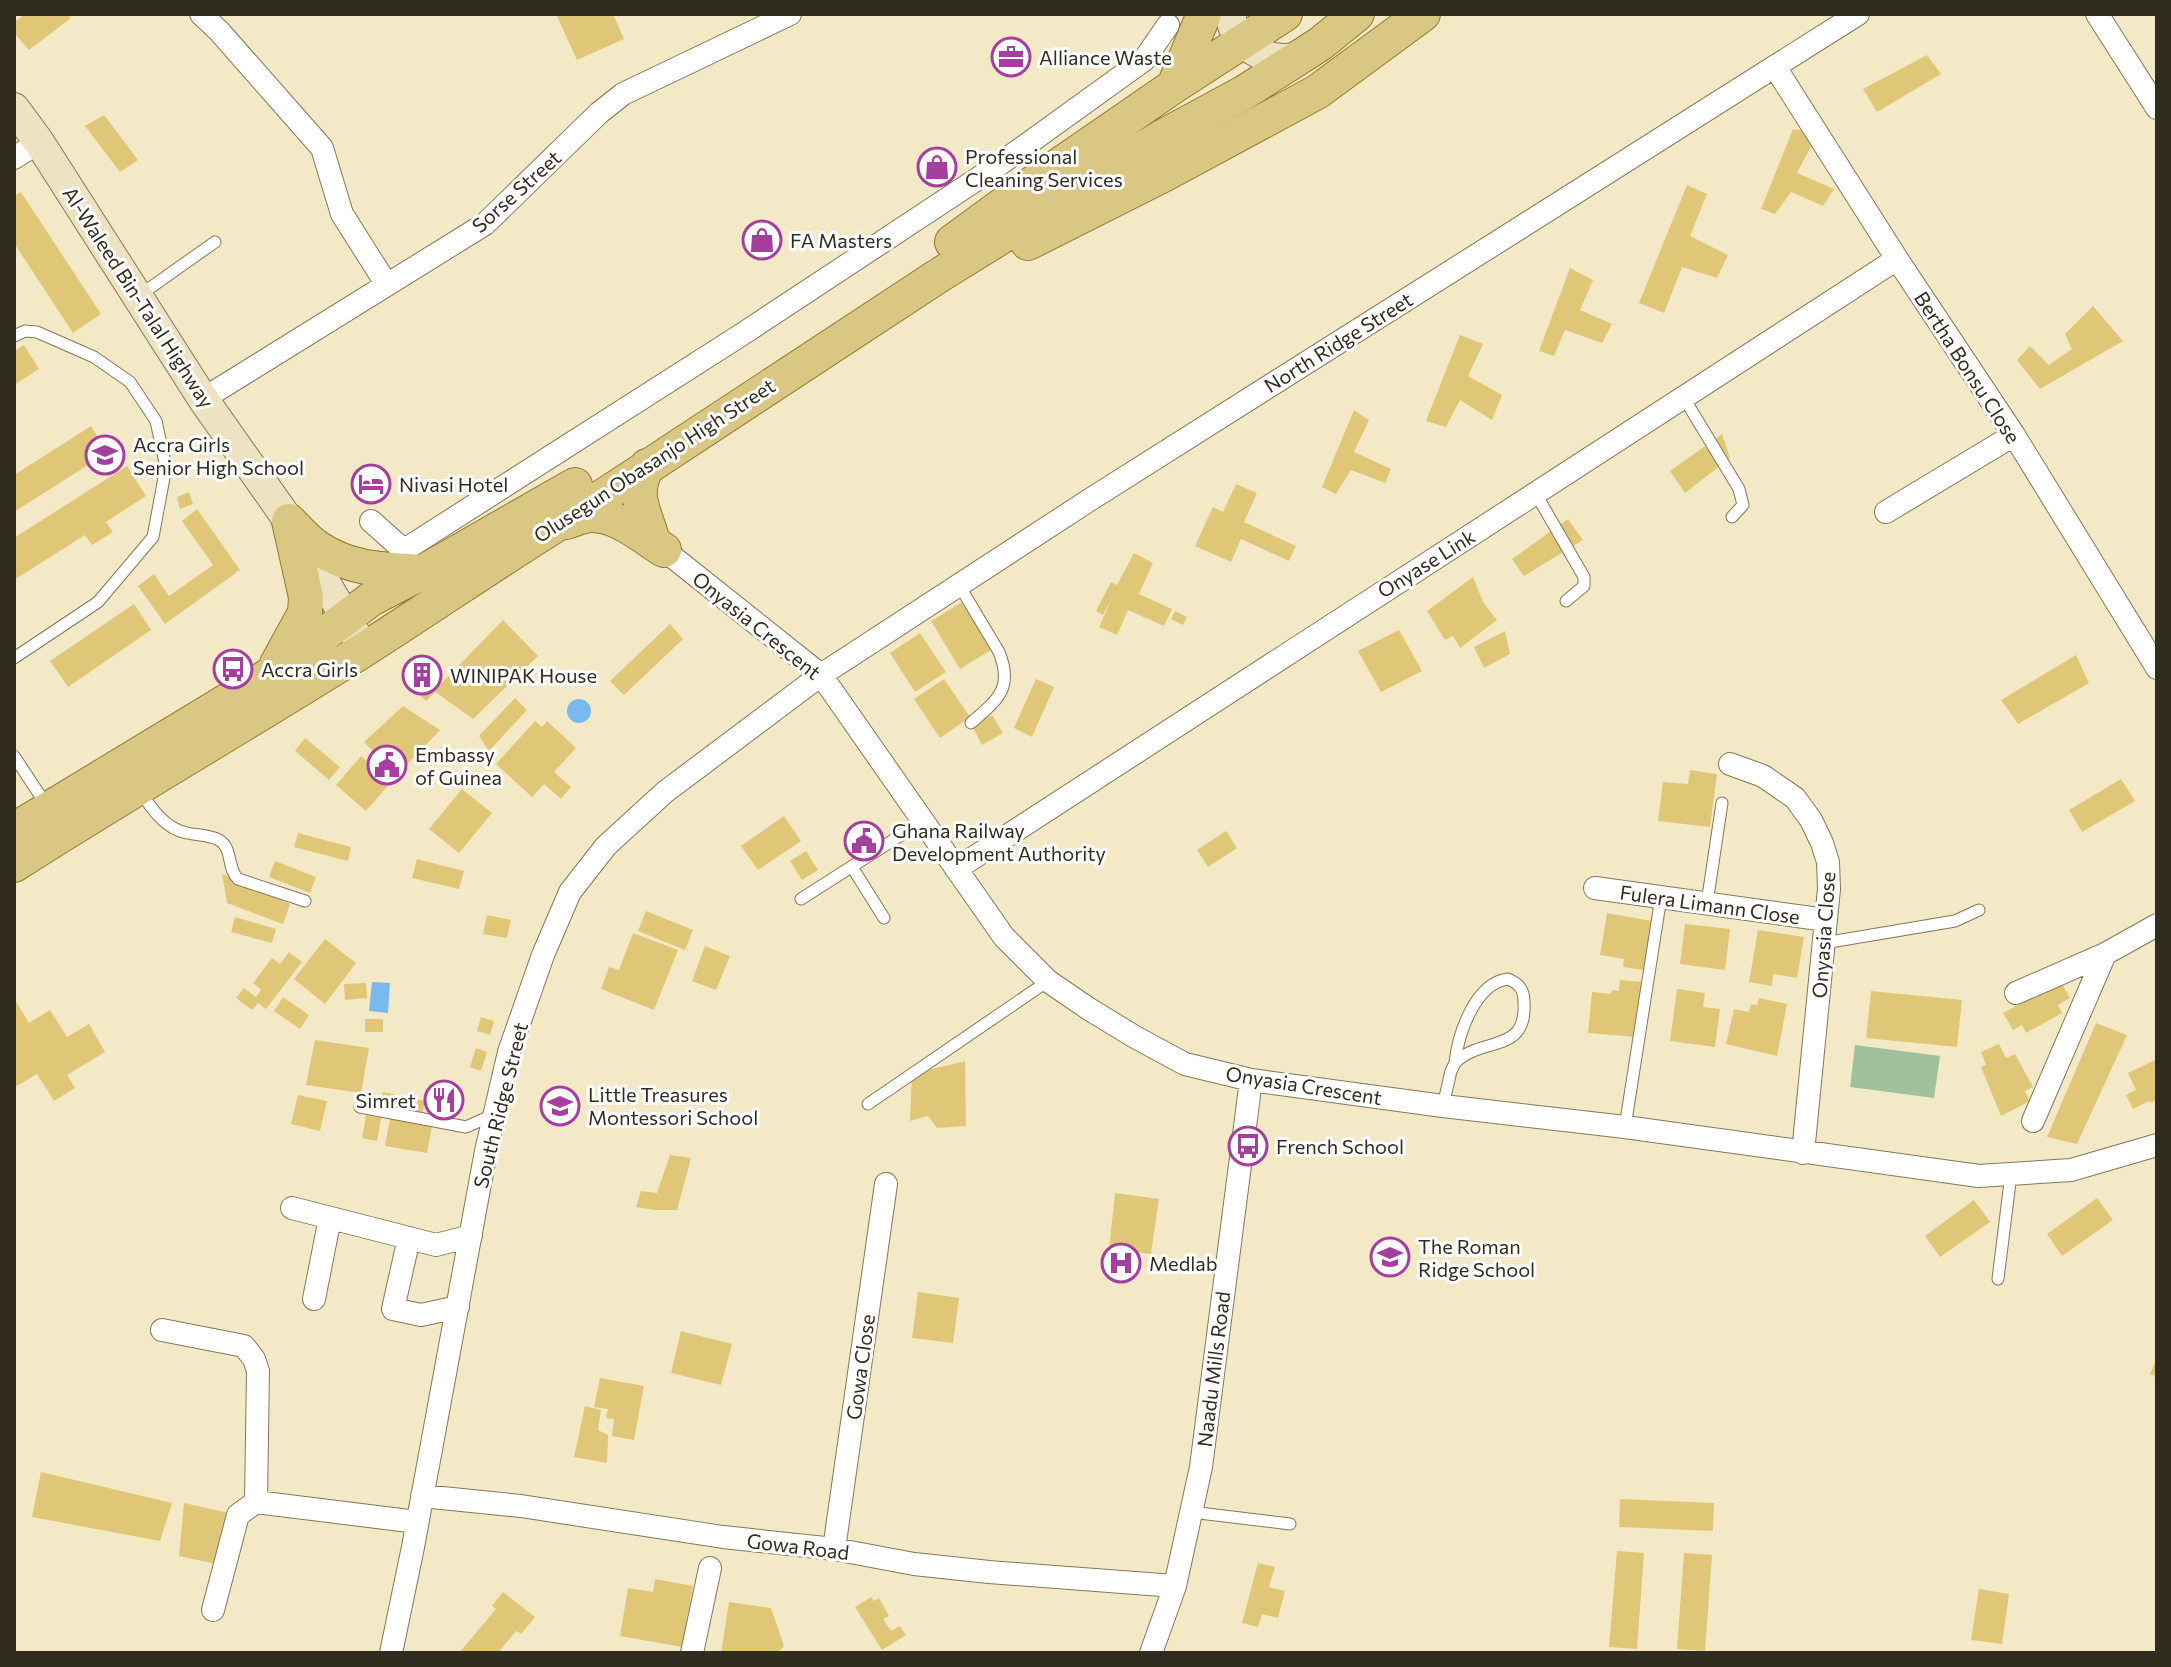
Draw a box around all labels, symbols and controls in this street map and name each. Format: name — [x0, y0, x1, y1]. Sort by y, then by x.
office icon: Alliance Waste — [990, 36, 1032, 78]
place label: Alliance Waste — [1039, 45, 1172, 69]
place label: Professional Cleaning Services — [965, 144, 1123, 191]
street label: Sorse Street — [467, 145, 565, 237]
shop icon: Professional Cleaning Services — [916, 146, 958, 188]
street label: Al-Waleed Bin-Talal Highway — [58, 182, 220, 412]
shop icon: FA Masters — [741, 219, 783, 261]
place label: FA Masters — [790, 228, 892, 252]
street label: North Ridge Street — [1259, 287, 1417, 397]
street label: Bertha Bonsu Close — [1910, 287, 2026, 447]
street label: Olusegun Obasanjo High Street — [529, 373, 779, 547]
place label: Accra Girls Senior High School — [133, 432, 304, 479]
school or university icon: Accra Girls Senior High School — [84, 434, 126, 476]
hotel icon: Nivasi Hotel — [350, 463, 392, 505]
place label: Nivasi Hotel — [399, 472, 508, 496]
street label: Onyase Link — [1373, 523, 1479, 602]
street label: Onyasia Crescent — [688, 566, 826, 684]
bus stop icon: Accra Girls — [212, 648, 254, 690]
building icon: WINIPAK House — [401, 654, 443, 696]
place label: Accra Girls — [261, 657, 358, 681]
place label: WINIPAK House — [450, 663, 597, 687]
place label: Embassy of Guinea — [415, 742, 502, 789]
public building icon: Embassy of Guinea — [366, 744, 408, 786]
place label: Ghana Railway Development Authority — [892, 818, 1106, 865]
public building icon: Ghana Railway Development Authority — [843, 820, 885, 862]
street label: Onyasia Close — [1807, 871, 1839, 999]
street label: Fulera Limann Close — [1618, 879, 1802, 929]
street label: South Ridge Street — [468, 1020, 532, 1190]
street label: Onyasia Crescent — [1224, 1061, 1384, 1109]
restaurant icon: Simret — [423, 1079, 465, 1121]
place label: Little Treasures Montessori School — [588, 1082, 758, 1129]
school or university icon: Little Treasures Montessori School — [539, 1085, 581, 1127]
place label: Simret — [355, 1088, 416, 1112]
bus stop icon: French School — [1227, 1125, 1269, 1167]
place label: French School — [1276, 1134, 1404, 1158]
place label: The Roman Ridge School — [1418, 1234, 1535, 1281]
school or university icon: The Roman Ridge School — [1369, 1236, 1411, 1278]
hospital icon: Medlab — [1100, 1242, 1142, 1284]
place label: Medlab — [1149, 1251, 1218, 1275]
street label: Naadu Mills Road — [1192, 1290, 1234, 1448]
street label: Gowa Close — [841, 1313, 879, 1421]
street label: Gowa Road — [745, 1528, 851, 1564]

